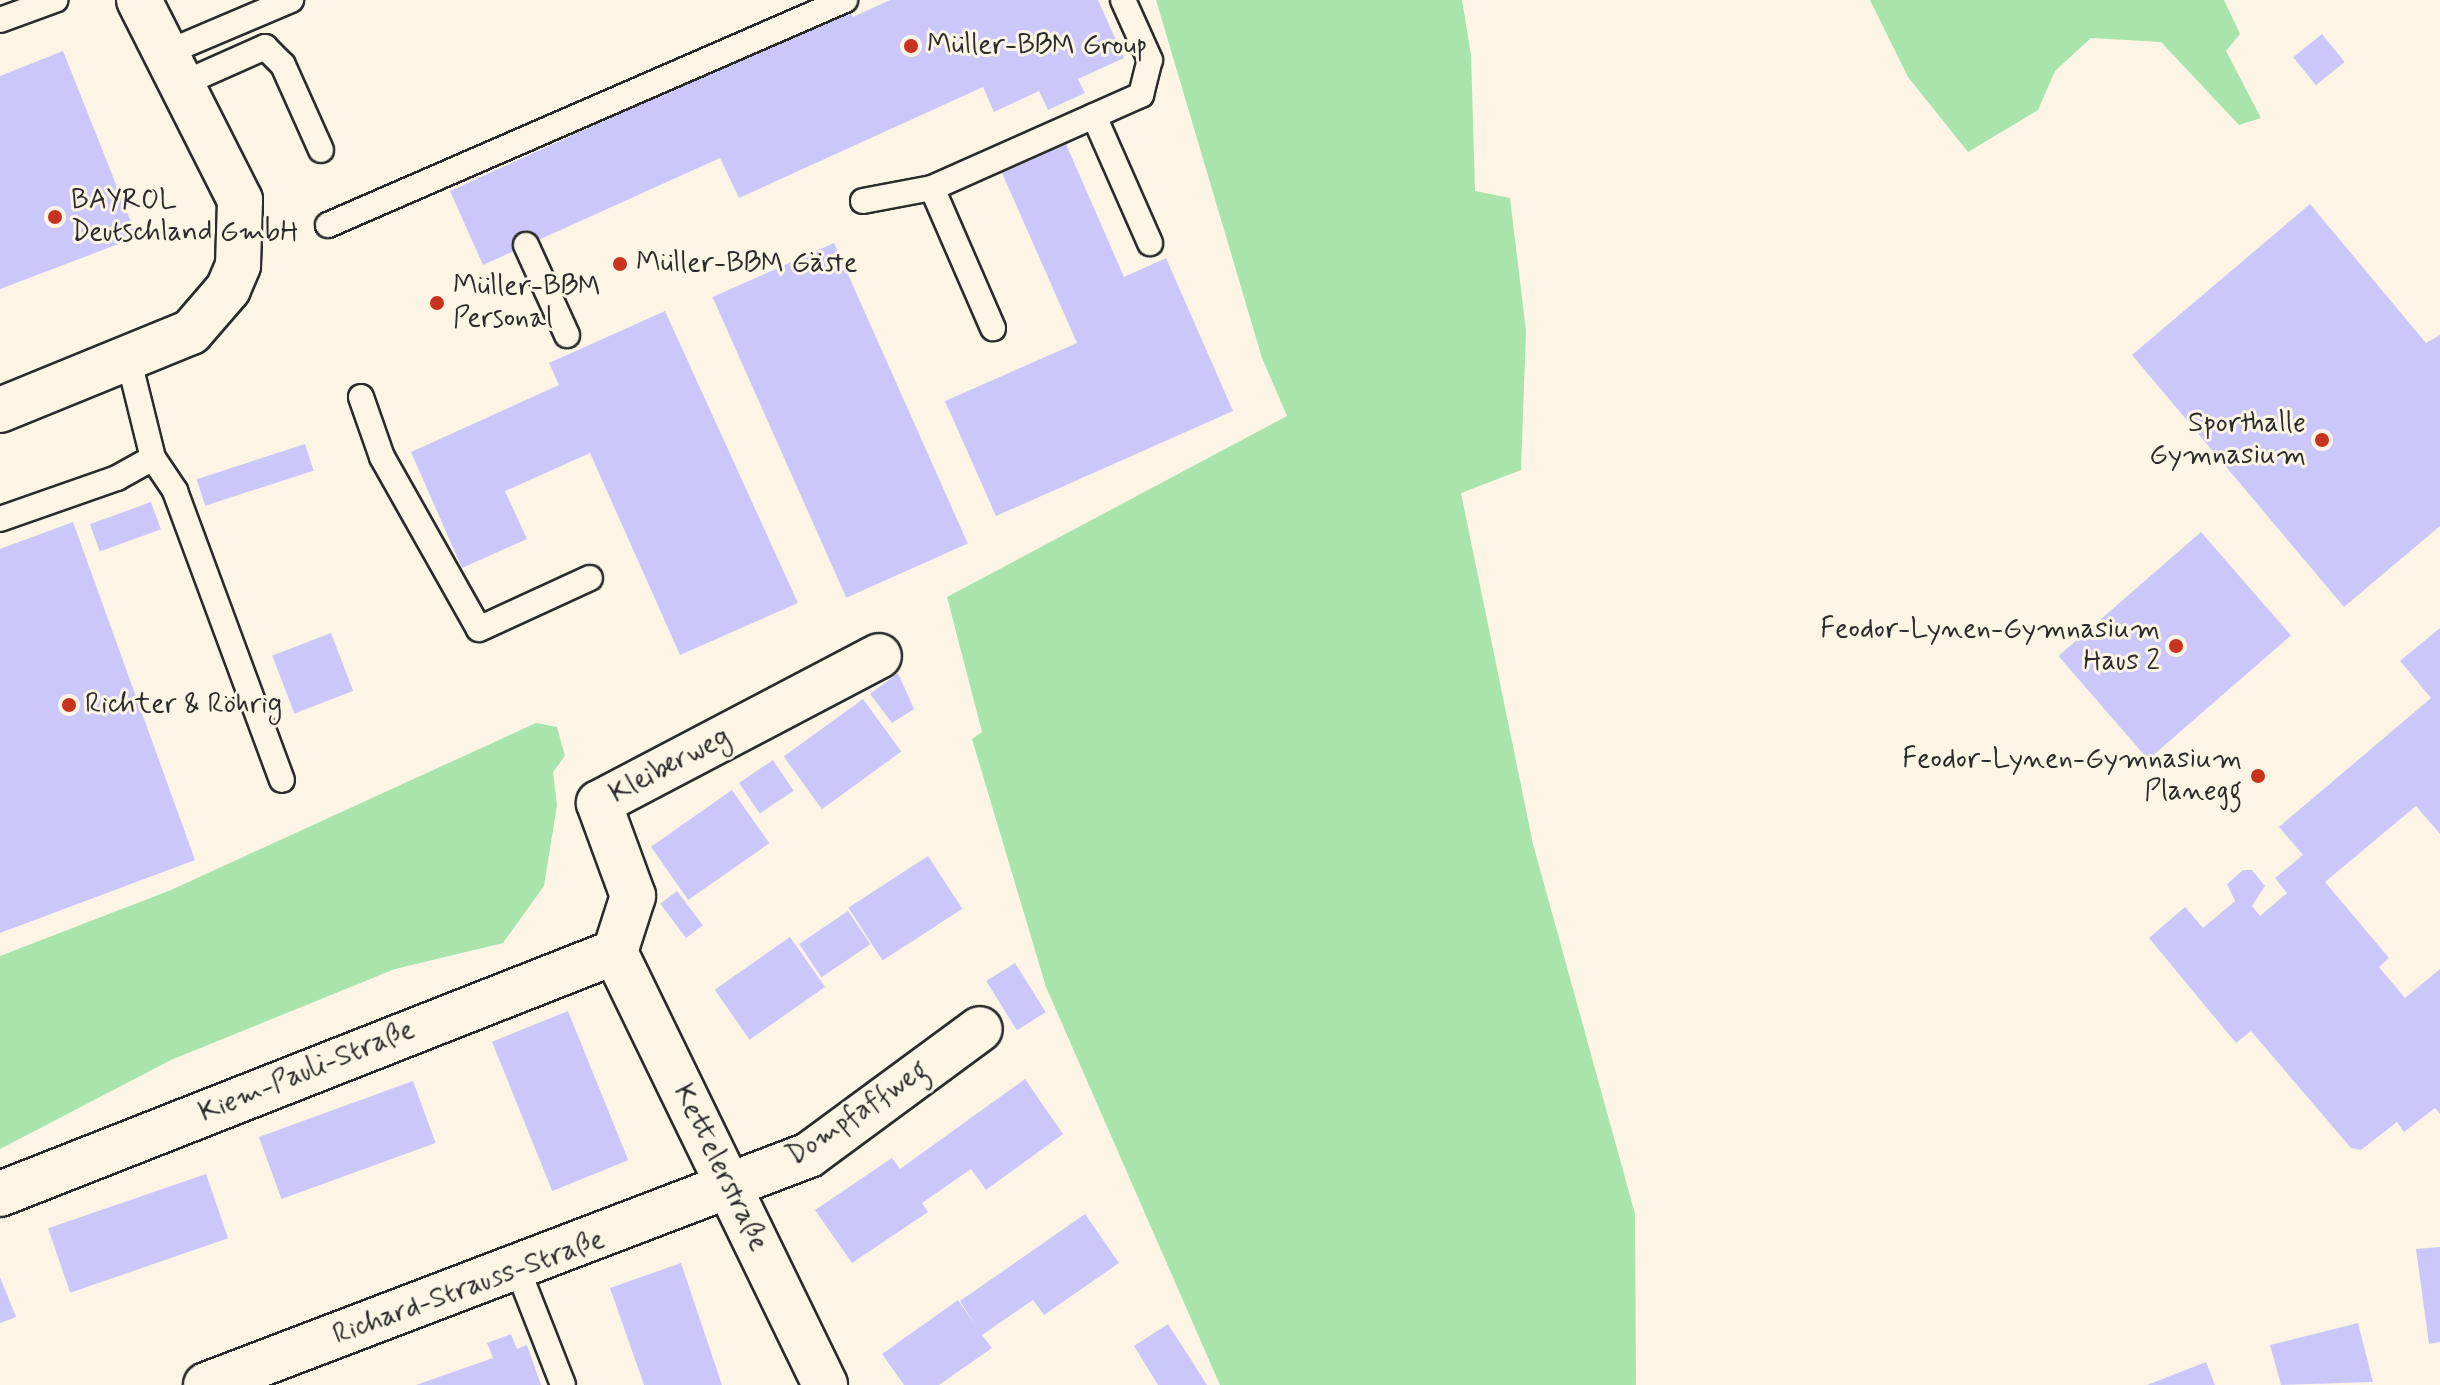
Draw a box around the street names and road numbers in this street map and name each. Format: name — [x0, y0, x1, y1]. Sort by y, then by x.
street label: Kleiberweg — [604, 720, 736, 812]
street label: Kiem-Pauli-Straße — [194, 1013, 420, 1131]
street label: Dompfaffweg — [781, 1054, 935, 1174]
street label: Kettelerstraße — [665, 1079, 775, 1257]
street label: Richard-Strauss-Straße — [329, 1223, 609, 1353]

